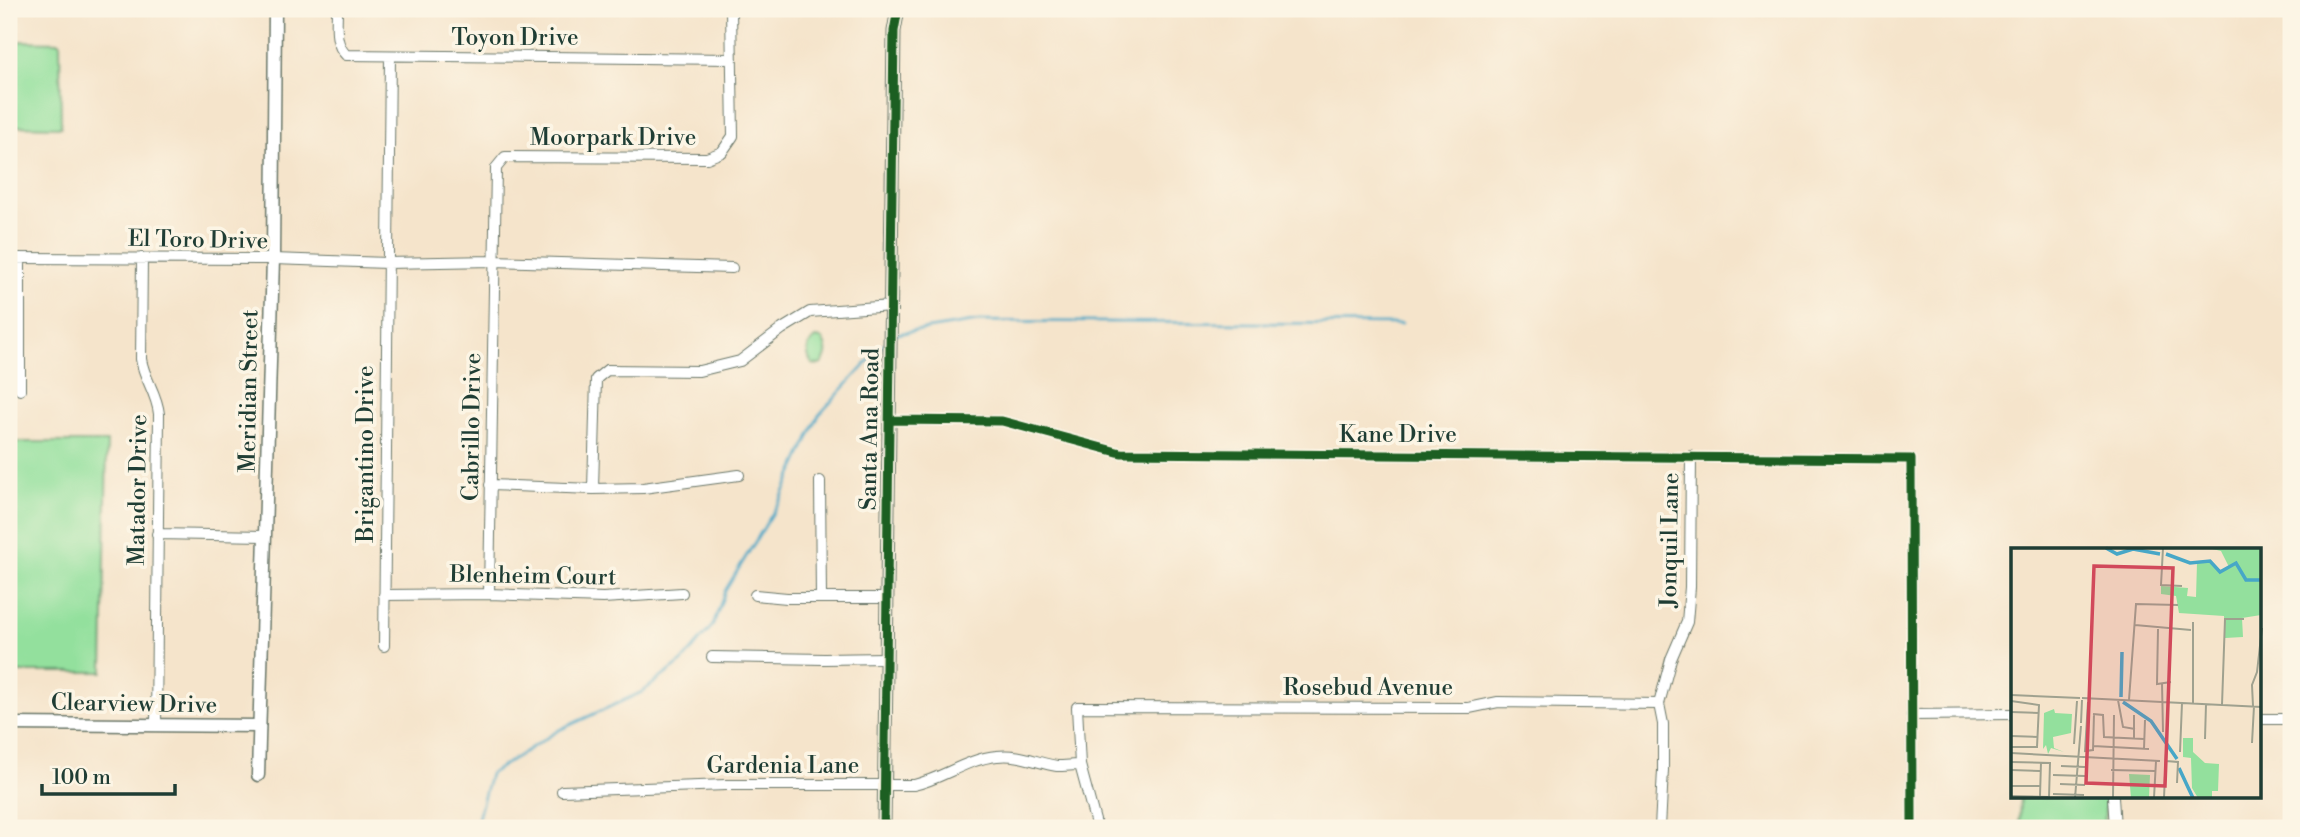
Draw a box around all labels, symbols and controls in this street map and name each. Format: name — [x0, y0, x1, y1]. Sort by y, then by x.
street label: Toyon Drive — [451, 24, 579, 52]
street label: Moorpark Drive — [530, 124, 696, 152]
street label: El Toro Drive — [128, 225, 268, 255]
street label: Meridian Street — [234, 309, 264, 473]
street label: Santa Ana Road — [855, 347, 885, 511]
street label: Cabrillo Drive — [457, 353, 487, 501]
street label: Brigantino Drive — [352, 365, 380, 544]
street label: Matador Drive — [123, 414, 153, 566]
street label: Kane Drive — [1339, 421, 1457, 449]
street label: Jonquil Lane — [1655, 472, 1685, 609]
inset map — [2011, 548, 2262, 798]
street label: Blenheim Court — [448, 561, 617, 591]
street label: Rosebud Avenue — [1283, 674, 1453, 702]
street label: Clearview Drive — [51, 689, 217, 719]
street label: Gardenia Lane — [707, 752, 859, 780]
scale bar — [42, 753, 175, 797]
text: 100 m — [52, 765, 111, 791]

